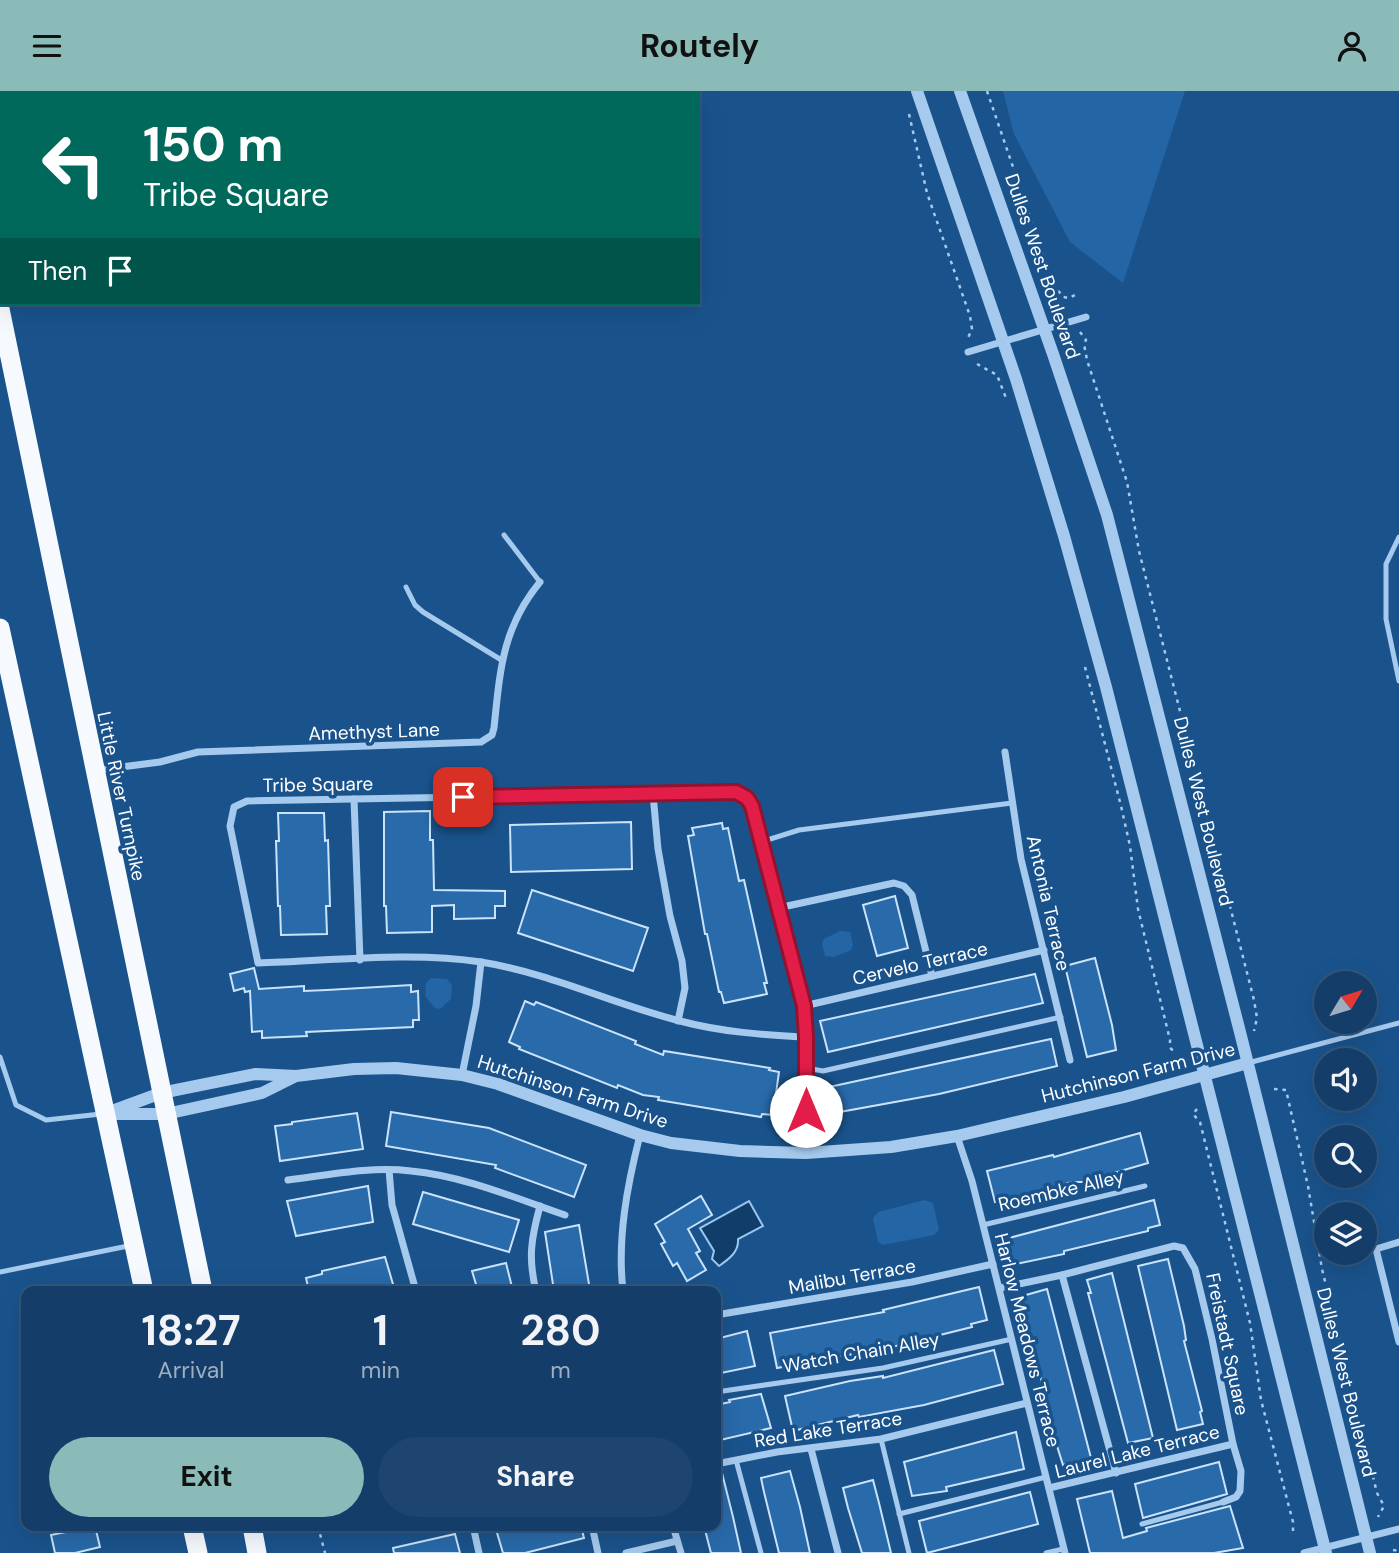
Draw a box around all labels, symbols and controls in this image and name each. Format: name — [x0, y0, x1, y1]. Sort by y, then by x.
text: Routely — [640, 25, 759, 67]
icon: menu — [28, 27, 66, 65]
icon: person — [1333, 27, 1371, 65]
text: 150 m — [143, 112, 283, 176]
icon: left — [28, 119, 119, 210]
street label: Dulles West Boulevard — [999, 170, 1086, 362]
text: Tribe Square — [143, 174, 329, 216]
icon: arrive — [101, 252, 139, 290]
text: Then — [28, 254, 87, 288]
street label: Little River Turnpike — [91, 709, 152, 883]
street label: Dulles West Boulevard — [1168, 714, 1239, 908]
street label: Amethyst Lane — [308, 717, 440, 746]
pin — [433, 767, 493, 827]
street label: Tribe Square — [263, 771, 373, 798]
icon: arrive — [444, 778, 482, 816]
street label: Antonia Terrace — [1021, 833, 1076, 973]
street label: Cervelo Terrace — [850, 936, 990, 991]
north arrow — [1314, 971, 1377, 1034]
map controls — [1314, 971, 1377, 1265]
street label: Hutchinson Farm Drive — [1039, 1036, 1238, 1109]
button: sound — [1314, 1048, 1377, 1111]
street label: Hutchinson Farm Drive — [474, 1049, 671, 1134]
position arrow — [769, 1074, 843, 1148]
button: search — [1314, 1125, 1377, 1188]
street label: Roembke Alley — [996, 1164, 1127, 1217]
button: layers — [1314, 1202, 1377, 1265]
street label: Harlow Meadows Terrace — [989, 1230, 1066, 1450]
street label: Malibu Terrace — [787, 1253, 918, 1300]
street label: Freistadt Square — [1200, 1271, 1255, 1418]
street label: Dulles West Boulevard — [1311, 1285, 1382, 1479]
text: 18:27 — [141, 1303, 240, 1358]
text: 1 — [373, 1303, 388, 1358]
text: 280 — [520, 1303, 601, 1358]
street label: Watch Chain Alley — [781, 1326, 942, 1379]
text: Arrival — [157, 1355, 224, 1385]
text: min — [361, 1355, 400, 1385]
text: m — [550, 1355, 571, 1385]
street label: Red Lake Terrace — [752, 1405, 904, 1454]
street label: Laurel Lake Terrace — [1052, 1419, 1222, 1484]
button: Exit — [49, 1437, 364, 1517]
button: Share — [378, 1437, 693, 1517]

